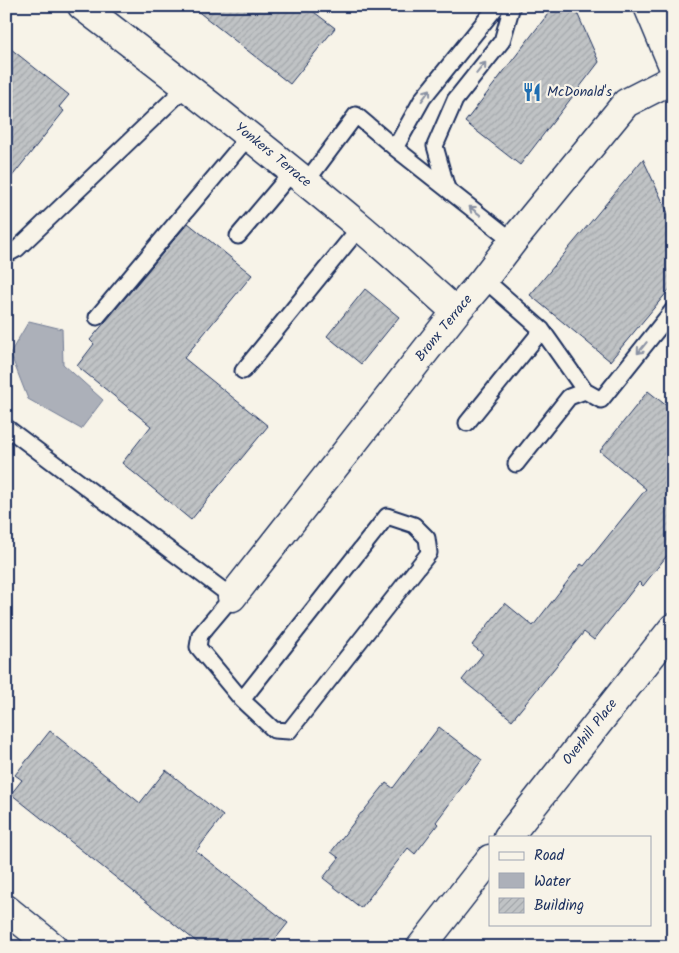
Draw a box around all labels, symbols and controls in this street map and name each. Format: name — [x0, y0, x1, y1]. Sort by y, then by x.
one-way arrow — [475, 61, 486, 74]
restaurant icon: McDonald's — [521, 81, 543, 103]
place label: McDonald's — [547, 81, 612, 103]
one-way arrow — [420, 89, 431, 102]
street label: Yonkers Terrace — [230, 117, 317, 193]
one-way arrow — [469, 206, 482, 217]
street label: Bronx Terrace — [410, 289, 479, 366]
one-way arrow — [637, 341, 648, 354]
street label: Overhill Place — [557, 694, 623, 770]
legend — [489, 836, 652, 926]
text: Road — [534, 844, 565, 868]
text: Water — [534, 870, 571, 894]
text: Building — [534, 894, 584, 918]

